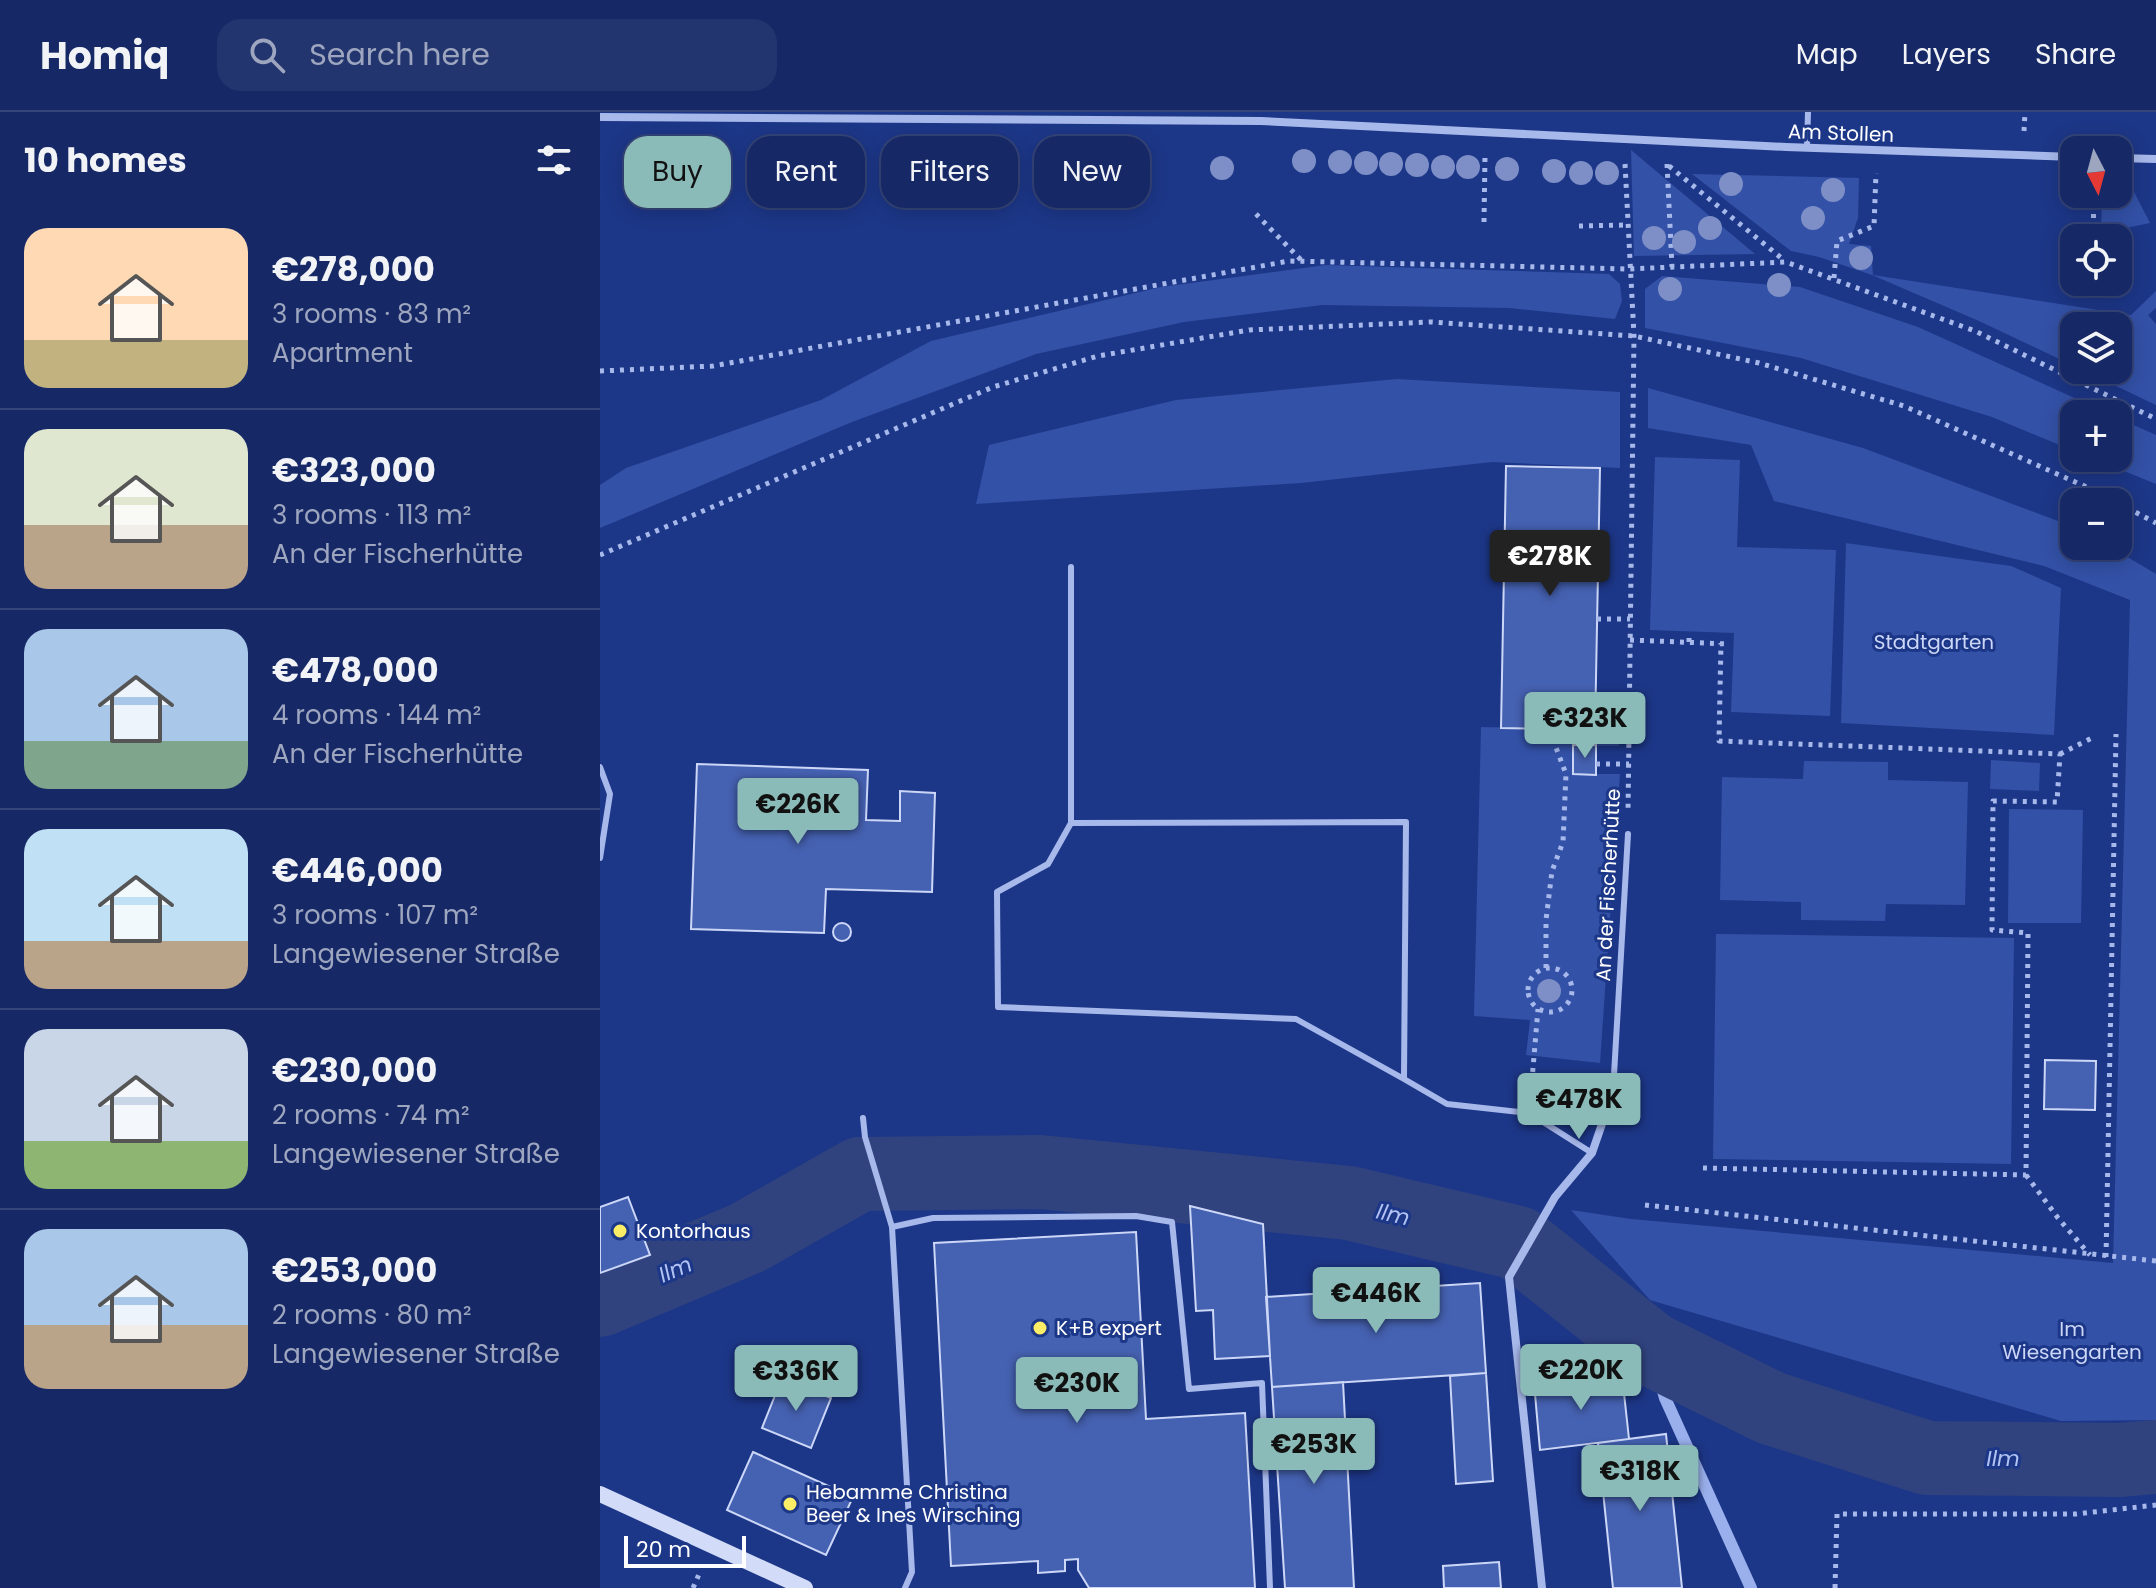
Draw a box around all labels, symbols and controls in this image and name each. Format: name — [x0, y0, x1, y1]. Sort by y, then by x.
search box — [217, 19, 777, 91]
text: Homiq — [40, 29, 169, 82]
icon: search — [245, 33, 289, 77]
text: Search here — [309, 33, 490, 76]
text: Map — [1796, 35, 1858, 74]
text: Layers — [1902, 35, 1991, 74]
text: Share — [2035, 35, 2116, 74]
street label: Am Stollen — [1787, 117, 1895, 149]
text: 10 homes — [24, 136, 187, 184]
chip: Buy — [624, 136, 731, 208]
chip: Rent — [747, 136, 865, 208]
chip: Filters — [881, 136, 1018, 208]
chip: New — [1034, 136, 1150, 208]
north arrow — [2060, 136, 2132, 208]
map controls — [2060, 136, 2132, 560]
icon: filters — [532, 138, 576, 182]
button: locate — [2060, 224, 2132, 296]
text: €278,000 — [272, 245, 435, 293]
icon: home — [88, 260, 184, 356]
text: 3 rooms · 83 m² — [272, 296, 471, 332]
button: layers — [2060, 312, 2132, 384]
text: Apartment — [272, 335, 413, 371]
button: + — [2060, 400, 2132, 472]
text: €323,000 — [272, 446, 436, 494]
icon: home — [88, 461, 184, 557]
button: − — [2060, 488, 2132, 560]
text: 3 rooms · 113 m² — [272, 497, 471, 533]
pin: €278K — [1494, 530, 1606, 598]
text: An der Fischerhütte — [272, 536, 523, 572]
text: €278K — [1508, 538, 1592, 574]
park label: Stadtgarten — [1874, 628, 1994, 656]
text: €478,000 — [272, 646, 439, 694]
icon: home — [88, 661, 184, 757]
pin: €323K — [1529, 692, 1641, 760]
text: 4 rooms · 144 m² — [272, 697, 481, 733]
text: €323K — [1542, 700, 1628, 736]
text: An der Fischerhütte — [272, 736, 523, 772]
pin: €226K — [742, 778, 854, 846]
text: €226K — [755, 786, 841, 822]
street label: An der Fischerhütte — [1589, 788, 1627, 982]
text: €446,000 — [272, 846, 443, 894]
icon: home — [88, 861, 184, 957]
text: 3 rooms · 107 m² — [272, 897, 478, 933]
text: Langewiesener Straße — [272, 936, 560, 972]
text: €230,000 — [272, 1046, 437, 1094]
icon: home — [88, 1061, 184, 1157]
pin: €478K — [1523, 1073, 1635, 1141]
text: €478K — [1535, 1081, 1623, 1117]
text: 2 rooms · 74 m² — [272, 1097, 469, 1133]
text: Langewiesener Straße — [272, 1136, 560, 1172]
water label: Ilm — [1373, 1196, 1413, 1233]
place label: Kontorhaus — [636, 1217, 751, 1245]
marker: Kontorhaus — [611, 1222, 629, 1240]
text: €253,000 — [272, 1246, 437, 1294]
water label: Ilm — [654, 1249, 697, 1290]
icon: home — [88, 1261, 184, 1357]
pin: €446K — [1320, 1267, 1432, 1335]
text: €446K — [1331, 1275, 1421, 1311]
text: 2 rooms · 80 m² — [272, 1297, 472, 1333]
place label: K+B expert — [1056, 1314, 1162, 1342]
park label: Im Wiesengarten — [2002, 1315, 2142, 1366]
marker: K+B expert — [1031, 1319, 1049, 1337]
text: Langewiesener Straße — [272, 1336, 560, 1372]
pin: €220K — [1525, 1344, 1637, 1412]
pin: €336K — [740, 1345, 852, 1413]
text: €220K — [1538, 1352, 1624, 1388]
text: €336K — [753, 1353, 839, 1389]
pin: €230K — [1021, 1357, 1133, 1425]
text: €230K — [1034, 1365, 1120, 1401]
pin: €253K — [1258, 1418, 1370, 1486]
text: €253K — [1271, 1426, 1357, 1462]
water label: Ilm — [1986, 1443, 2020, 1474]
pin: €318K — [1584, 1445, 1696, 1513]
text: €318K — [1599, 1453, 1681, 1489]
place label: Hebamme Christina Beer & Ines Wirsching — [806, 1478, 1020, 1529]
marker: Hebamme Christina Beer & Ines Wirsching — [781, 1495, 799, 1513]
scale bar — [624, 1532, 746, 1568]
text: 20 m — [636, 1534, 691, 1565]

